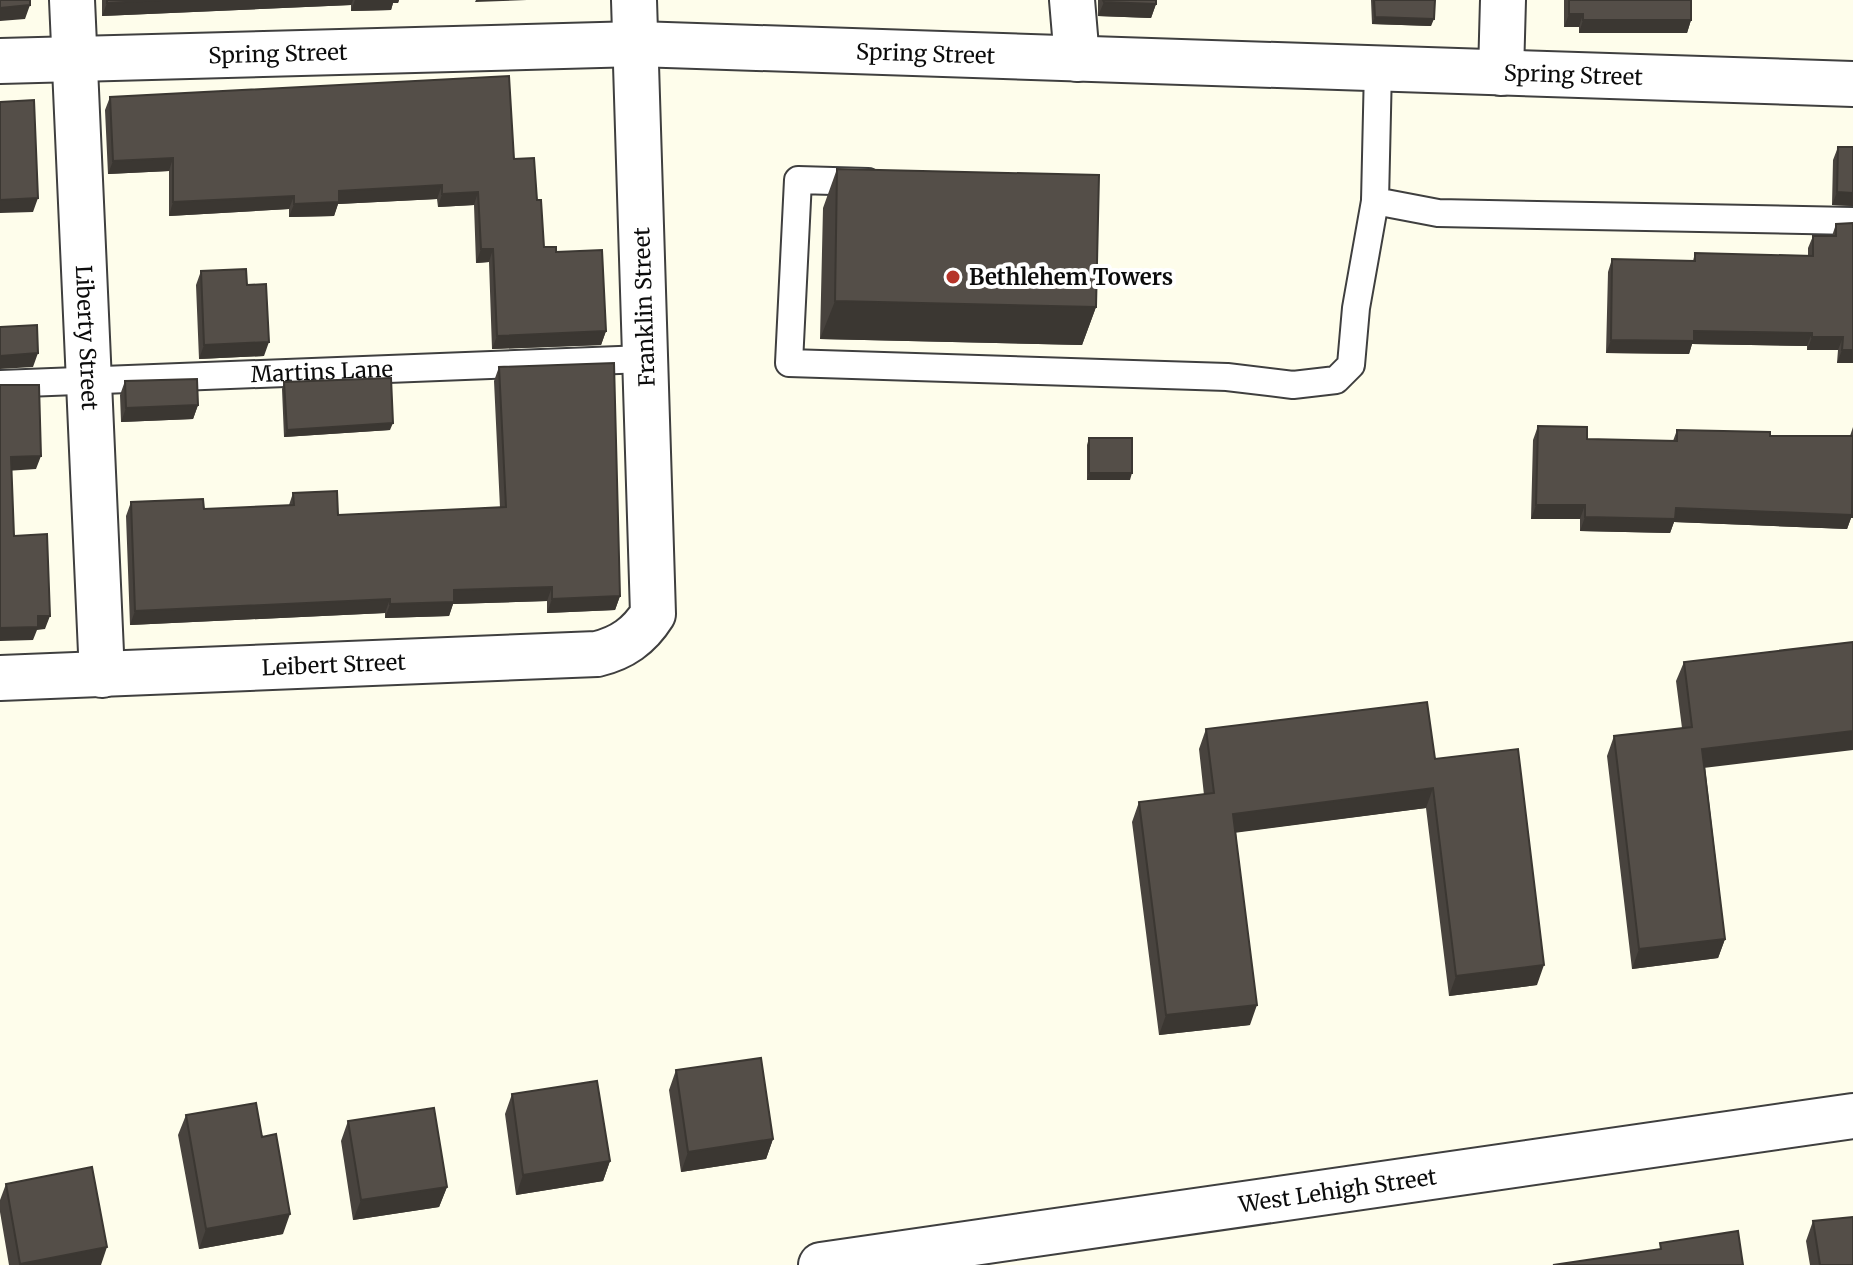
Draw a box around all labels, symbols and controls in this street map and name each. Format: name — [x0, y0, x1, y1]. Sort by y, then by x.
street label: Spring Street — [856, 37, 996, 70]
street label: Spring Street — [208, 38, 348, 69]
street label: Spring Street — [1503, 59, 1644, 91]
street label: Franklin Street — [627, 226, 661, 387]
place label: Bethlehem Towers — [969, 263, 1173, 291]
street label: Liberty Street — [70, 264, 104, 411]
marker: Bethlehem Towers — [944, 268, 962, 286]
street label: Martins Lane — [250, 355, 393, 388]
street label: Leibert Street — [261, 648, 407, 681]
street label: West Lehigh Street — [1236, 1162, 1439, 1219]

